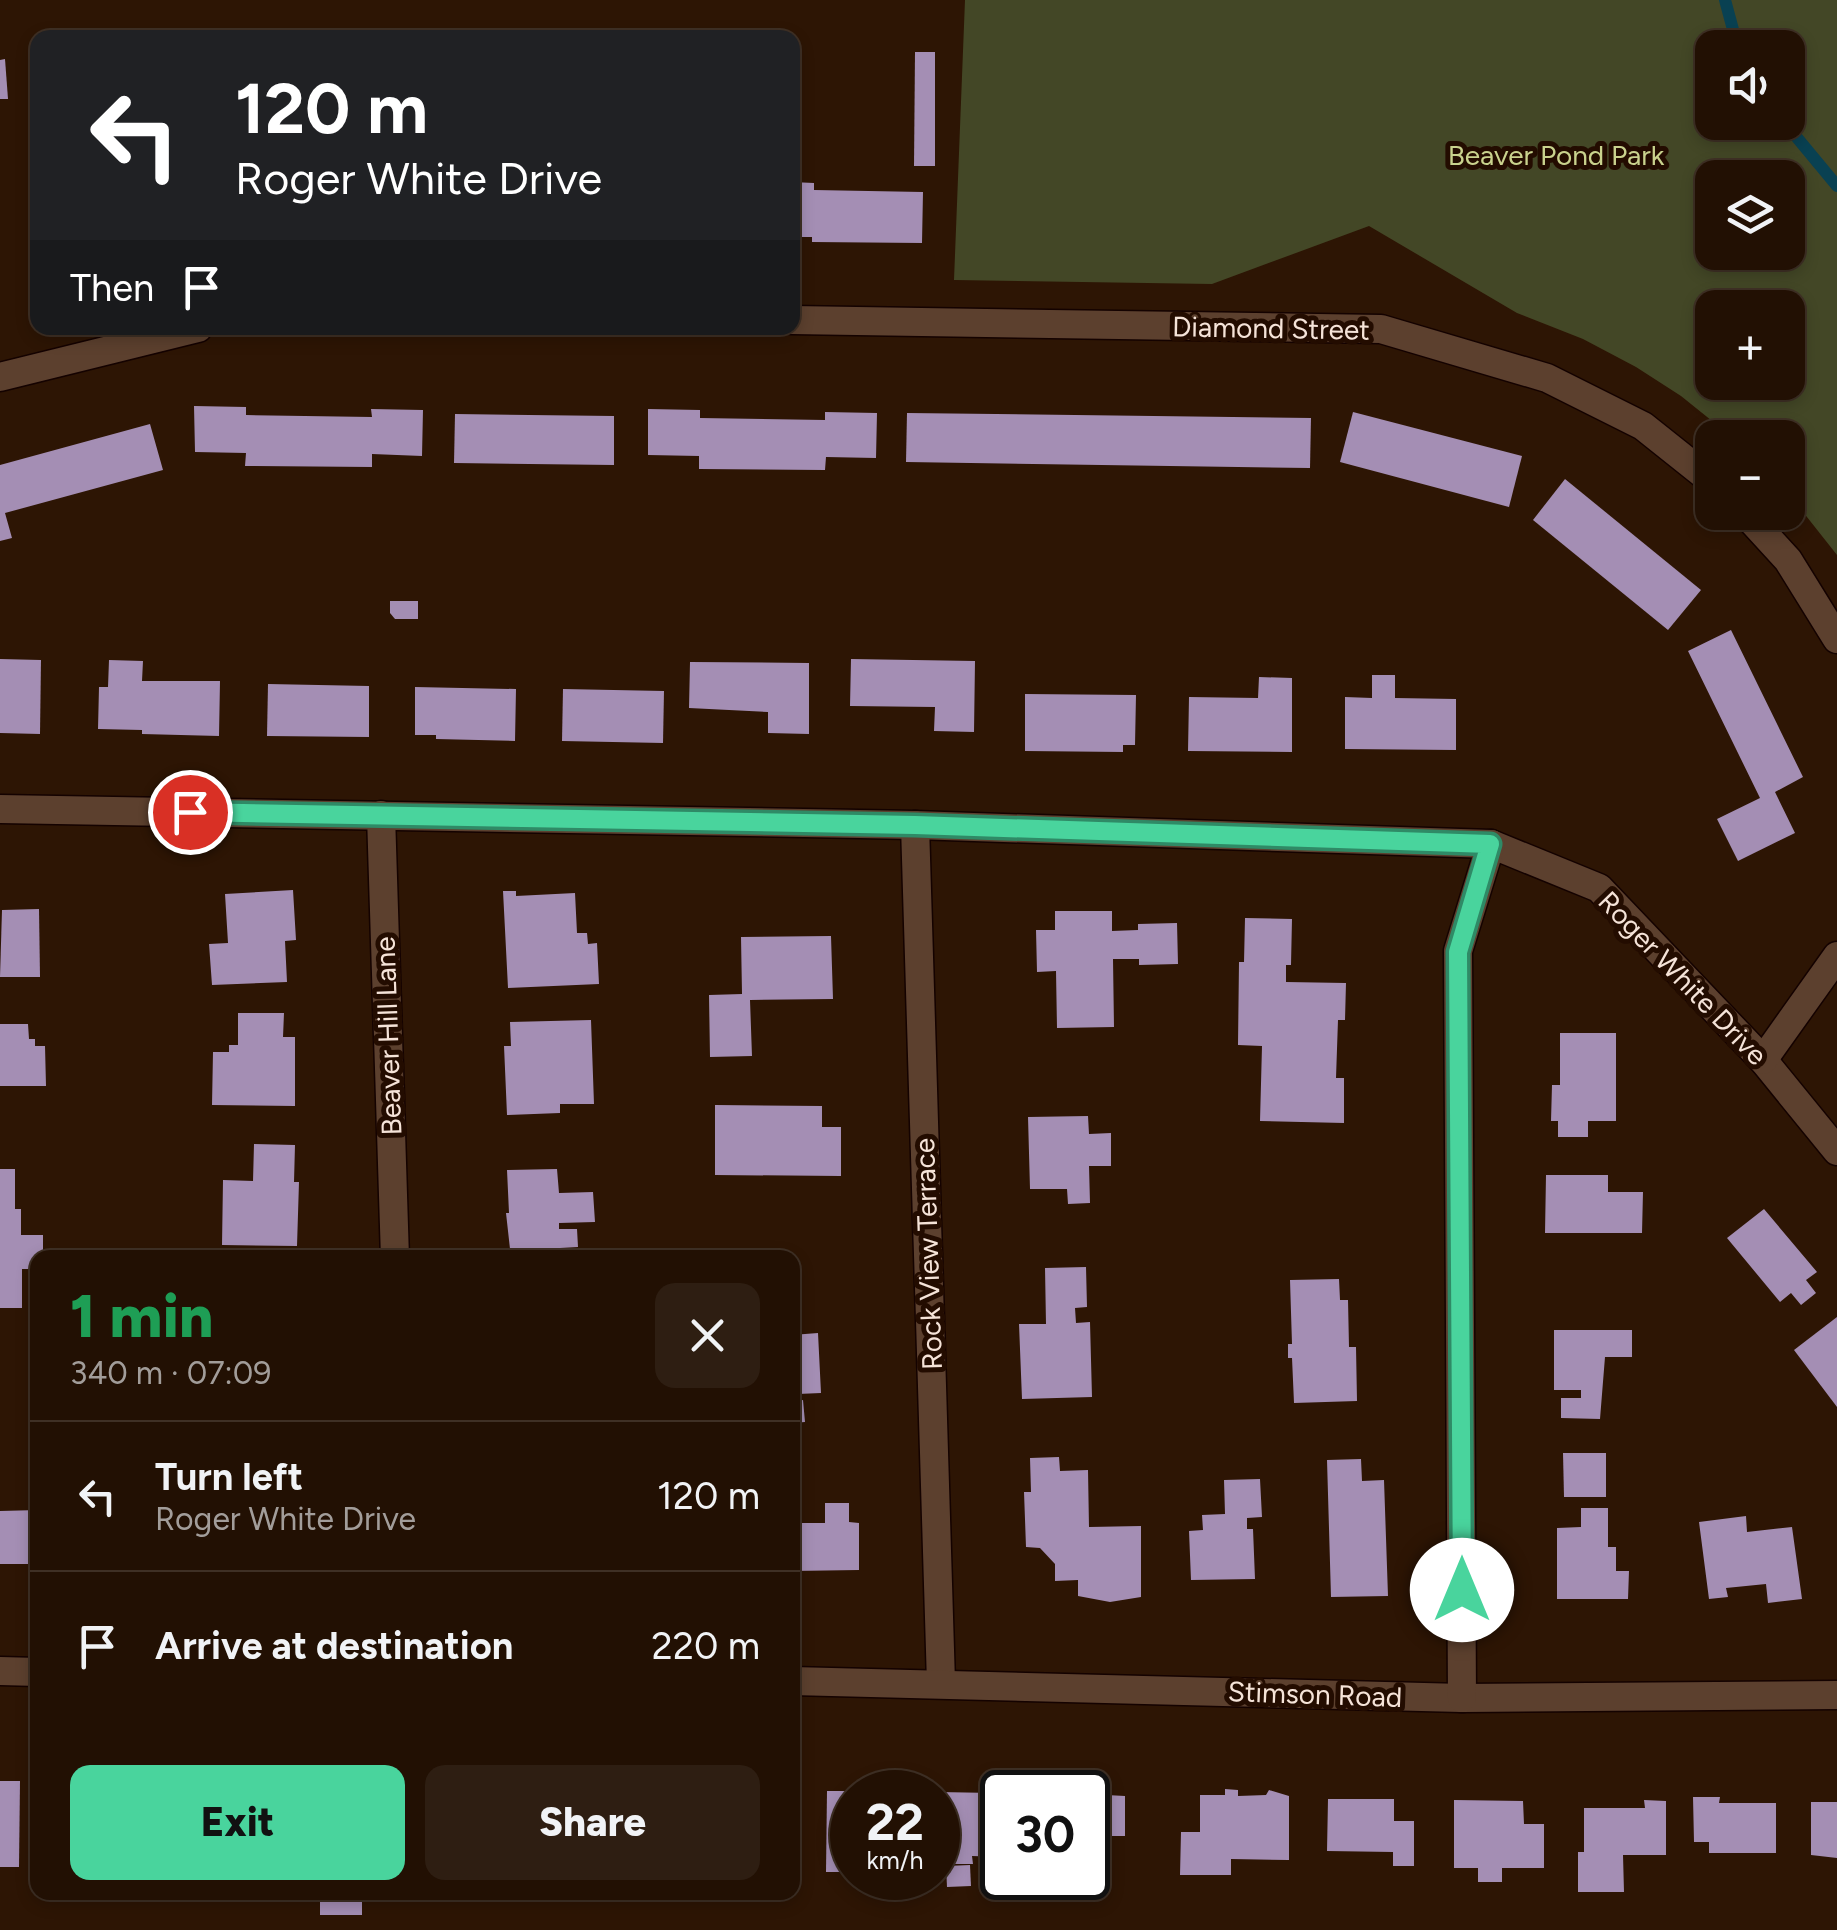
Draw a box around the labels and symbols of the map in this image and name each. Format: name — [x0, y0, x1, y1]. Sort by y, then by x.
park label: Beaver Pond Park — [1448, 138, 1665, 172]
street label: Diamond Street — [1172, 309, 1370, 347]
pin — [148, 770, 233, 855]
street label: Roger White Drive — [1591, 884, 1775, 1072]
street label: Beaver Hill Lane — [368, 936, 408, 1136]
street label: Rock View Terrace — [907, 1138, 949, 1370]
position arrow — [1410, 1538, 1514, 1642]
street label: Stimson Road — [1227, 1674, 1403, 1714]
speed limit sign: 30 — [980, 1770, 1110, 1900]

